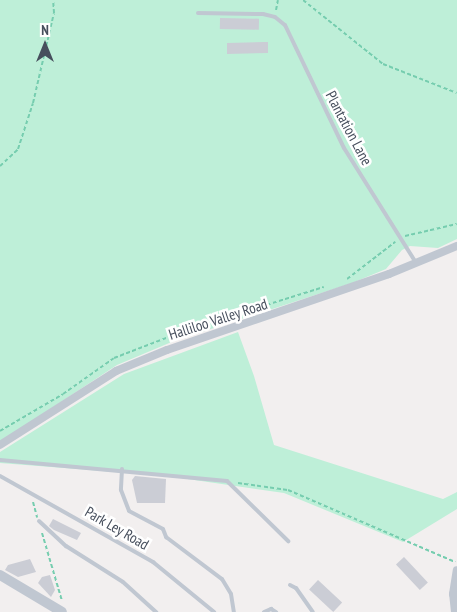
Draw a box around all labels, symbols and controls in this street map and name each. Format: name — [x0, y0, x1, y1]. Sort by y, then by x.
north arrow — [20, 20, 70, 70]
text: N — [41, 21, 49, 39]
street label: Plantation Lane — [322, 88, 376, 168]
street label: Halliloo Valley Road — [166, 294, 270, 344]
street label: Park Ley Road — [82, 502, 152, 554]

